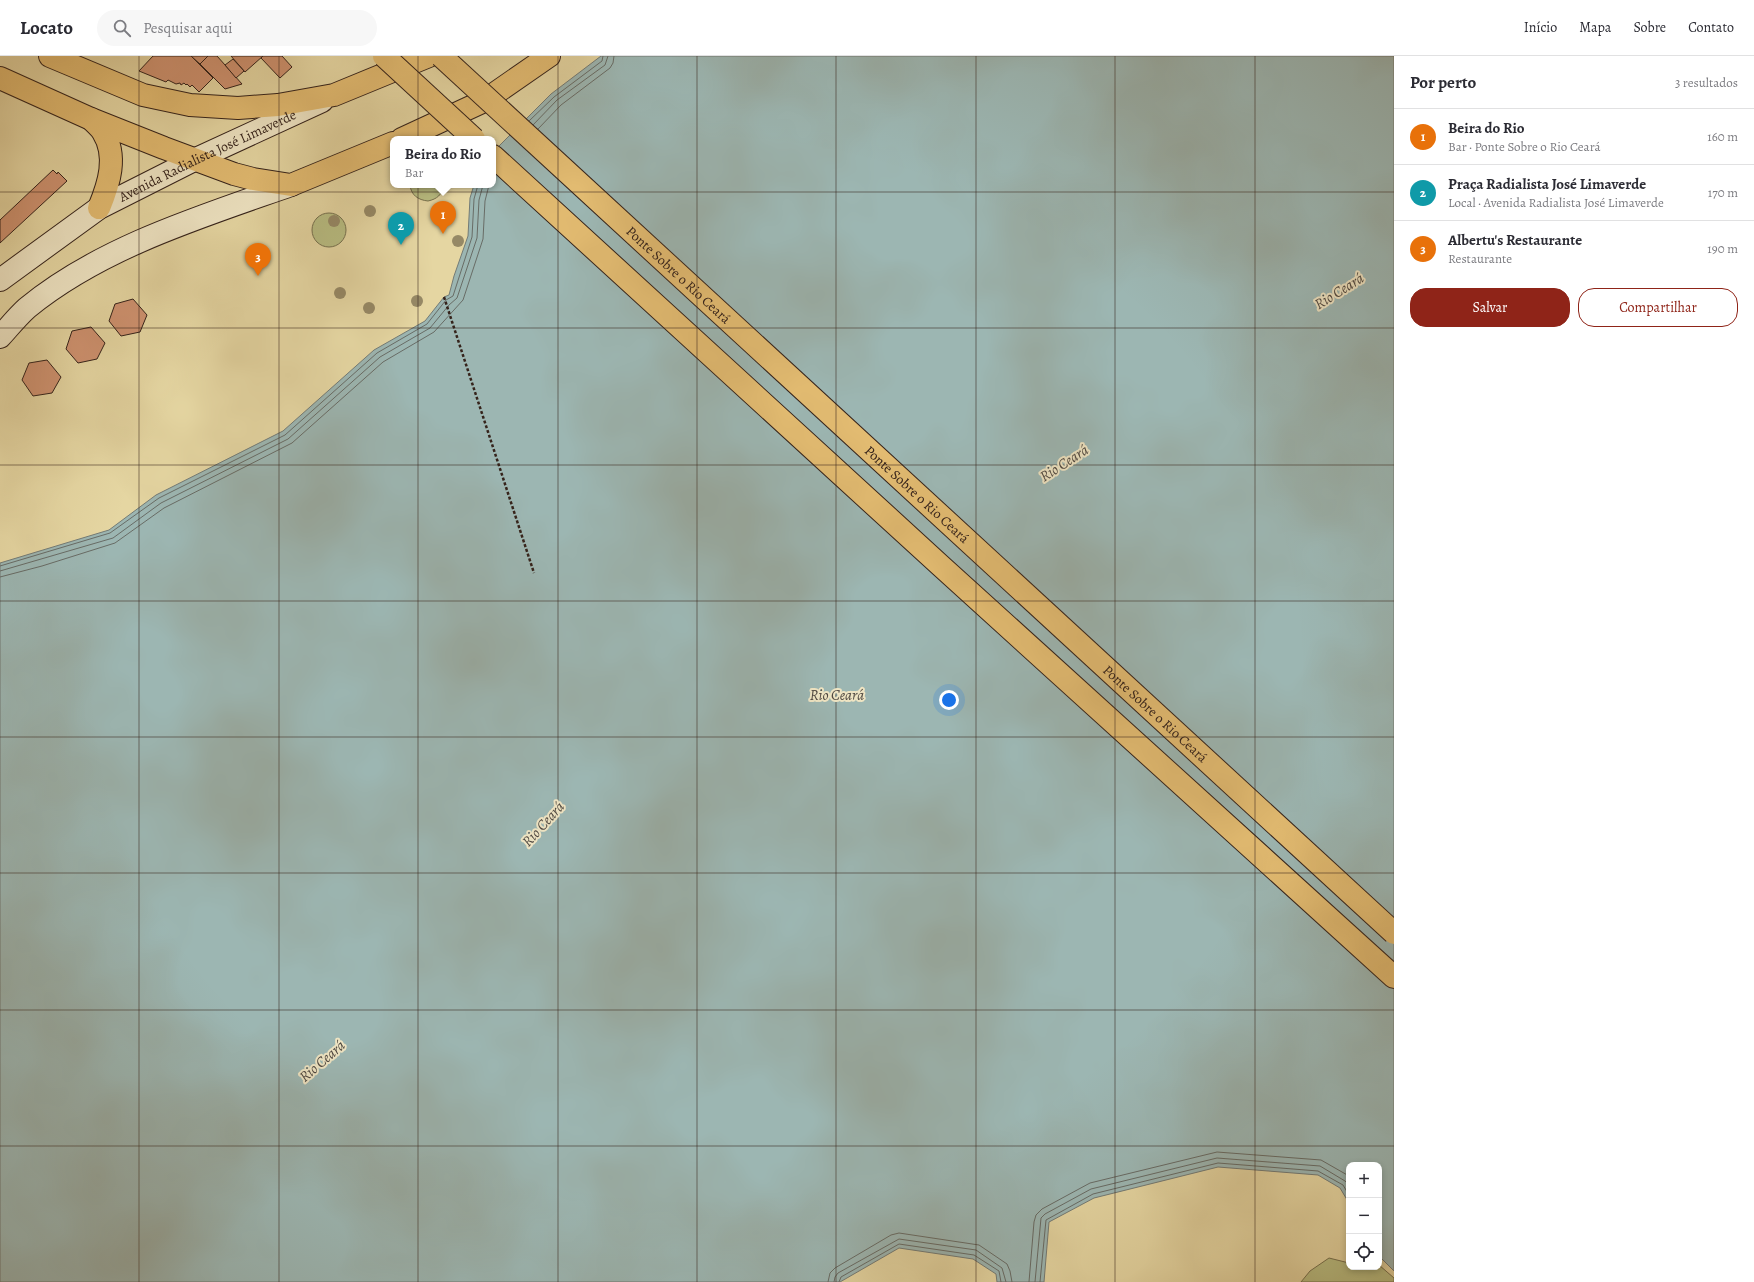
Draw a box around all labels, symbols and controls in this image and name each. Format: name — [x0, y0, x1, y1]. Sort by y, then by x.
search box — [97, 10, 377, 46]
text: Locato — [20, 15, 73, 41]
icon: search — [111, 17, 133, 39]
text: Pesquisar aqui — [143, 18, 232, 38]
text: Início — [1524, 18, 1557, 37]
text: Mapa — [1579, 18, 1611, 37]
text: Sobre — [1633, 18, 1666, 37]
text: Contato — [1688, 18, 1734, 37]
text: Por perto — [1410, 71, 1476, 94]
text: 3 resultados — [1675, 74, 1738, 91]
street label: Avenida Radialista José Limaverde — [115, 105, 299, 207]
text: Beira do Rio — [1448, 118, 1525, 138]
text: 1 — [1421, 128, 1425, 145]
text: 160 m — [1707, 128, 1738, 145]
popup — [390, 136, 496, 188]
text: Bar · Ponte Sobre o Rio Ceará — [1448, 138, 1601, 155]
text: Beira do Rio — [405, 144, 481, 164]
text: Bar — [405, 164, 424, 181]
text: Praça Radialista José Limaverde — [1448, 174, 1646, 194]
text: 2 — [1420, 184, 1426, 201]
text: 170 m — [1708, 184, 1738, 201]
text: Local · Avenida Radialista José Limaverde — [1448, 194, 1664, 211]
pin: 1 — [430, 201, 456, 234]
pin: 2 — [388, 212, 414, 245]
street label: Ponte Sobre o Rio Ceará — [622, 222, 735, 328]
text: Albertu's Restaurante — [1448, 230, 1582, 250]
text: 3 — [1420, 240, 1426, 257]
text: 190 m — [1707, 240, 1738, 257]
pin: 3 — [245, 243, 271, 276]
text: Restaurante — [1448, 250, 1512, 267]
water label: Rio Ceará — [1311, 268, 1367, 314]
button: Salvar — [1410, 288, 1570, 327]
button: Compartilhar — [1578, 288, 1738, 327]
water label: Rio Ceará — [1036, 440, 1092, 486]
street label: Ponte Sobre o Rio Ceará — [860, 441, 974, 548]
street label: Ponte Sobre o Rio Ceará — [1099, 661, 1212, 767]
water label: Rio Ceará — [810, 685, 864, 705]
your location — [939, 690, 959, 710]
water label: Rio Ceará — [517, 797, 569, 851]
water label: Rio Ceará — [295, 1036, 349, 1086]
map controls — [1346, 1162, 1382, 1270]
button: + — [1346, 1162, 1382, 1198]
button: − — [1346, 1198, 1382, 1234]
button: locate — [1346, 1234, 1382, 1270]

